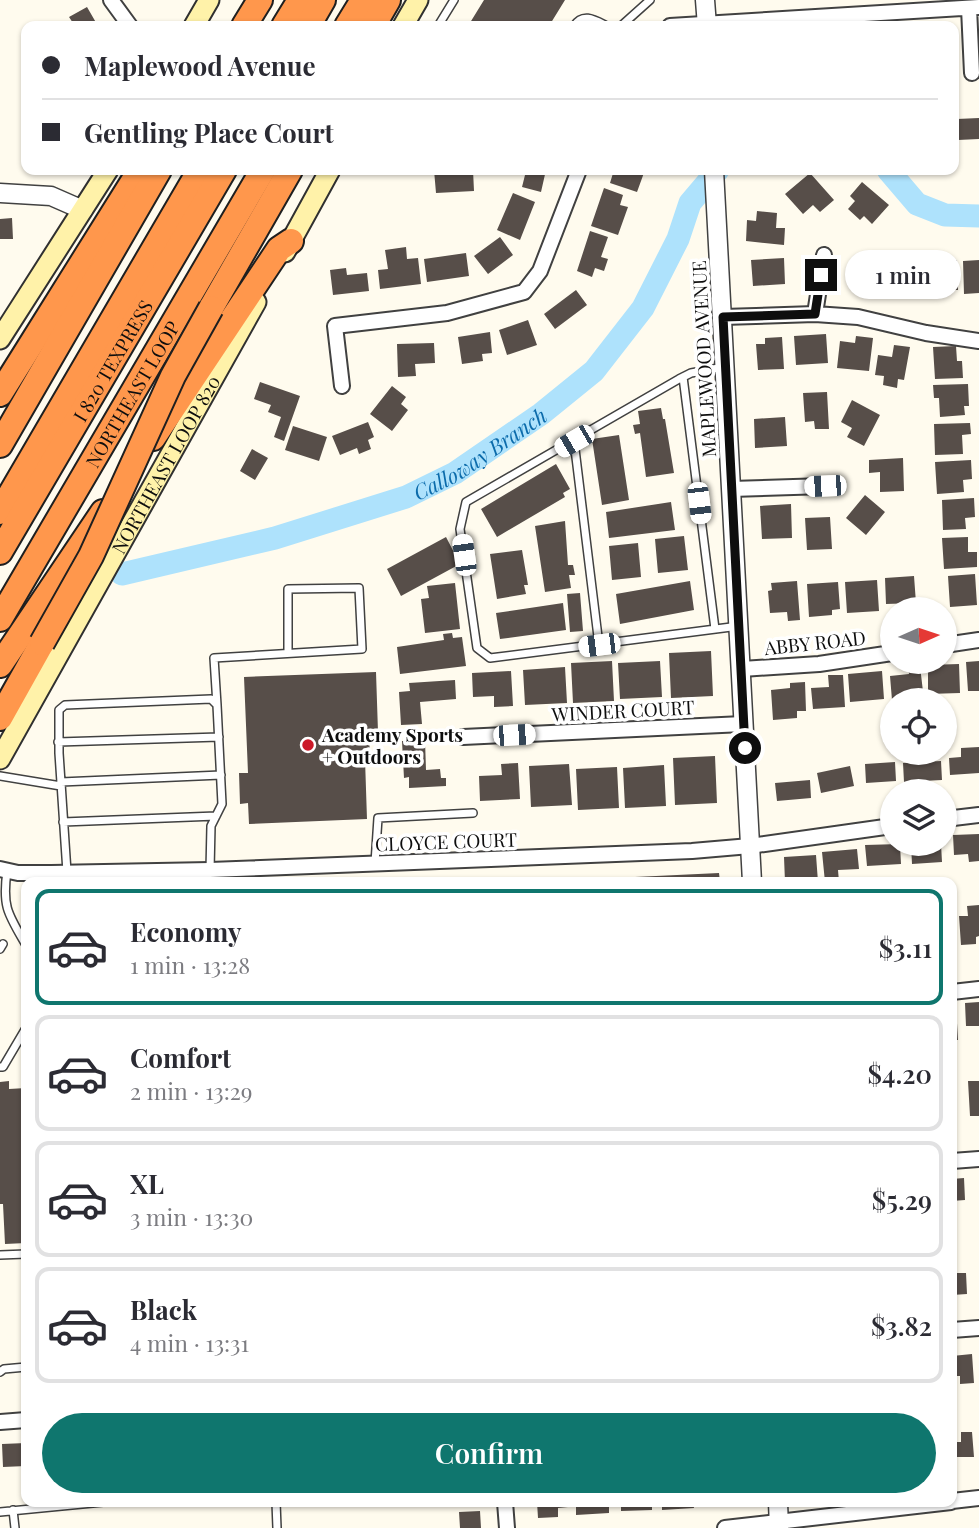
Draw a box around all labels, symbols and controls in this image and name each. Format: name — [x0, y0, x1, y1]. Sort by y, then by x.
text: Maplewood Avenue — [84, 48, 316, 83]
text: Gentling Place Court — [84, 115, 334, 150]
callout: 1 min — [846, 250, 961, 300]
route end — [805, 259, 837, 291]
text: 1 min — [875, 259, 931, 290]
street label: MAPLEWOOD AVENUE — [685, 260, 721, 458]
street label: I 820 TEXPRESS — [66, 295, 158, 426]
street label: NORTHEAST LOOP — [79, 316, 185, 472]
street label: NORTHEAST LOOP 820 — [105, 370, 226, 558]
water label: Calloway Branch — [408, 401, 552, 506]
car — [551, 421, 598, 461]
car — [804, 475, 847, 497]
car — [687, 481, 712, 525]
car — [451, 533, 478, 577]
north arrow — [880, 597, 957, 674]
map controls — [880, 597, 957, 856]
street label: ABBY ROAD — [762, 624, 867, 660]
car — [577, 632, 622, 658]
button: locate — [880, 688, 957, 765]
street label: WINDER COURT — [550, 693, 695, 727]
place label: Academy Sports + Outdoors — [321, 721, 463, 769]
car — [493, 723, 536, 747]
route start — [729, 732, 761, 764]
marker: Academy Sports + Outdoors — [300, 737, 316, 753]
button: layers — [880, 779, 957, 856]
street label: CLOYCE COURT — [375, 826, 518, 856]
text: Economy — [130, 914, 241, 949]
icon: car — [46, 916, 109, 979]
text: $3.11 — [879, 930, 932, 965]
text: 1 min · 13:28 — [130, 949, 250, 980]
text: Comfort — [130, 1040, 231, 1075]
icon: car — [46, 1042, 109, 1105]
text: $4.20 — [868, 1056, 932, 1091]
text: 2 min · 13:29 — [130, 1075, 253, 1106]
text: XL — [130, 1166, 164, 1201]
icon: car — [46, 1168, 109, 1231]
text: $5.29 — [872, 1182, 932, 1217]
text: 3 min · 13:30 — [130, 1201, 253, 1232]
text: Black — [130, 1292, 197, 1327]
icon: car — [46, 1294, 109, 1357]
text: $3.82 — [871, 1308, 932, 1343]
text: 4 min · 13:31 — [130, 1327, 249, 1358]
button: Confirm — [42, 1413, 936, 1493]

